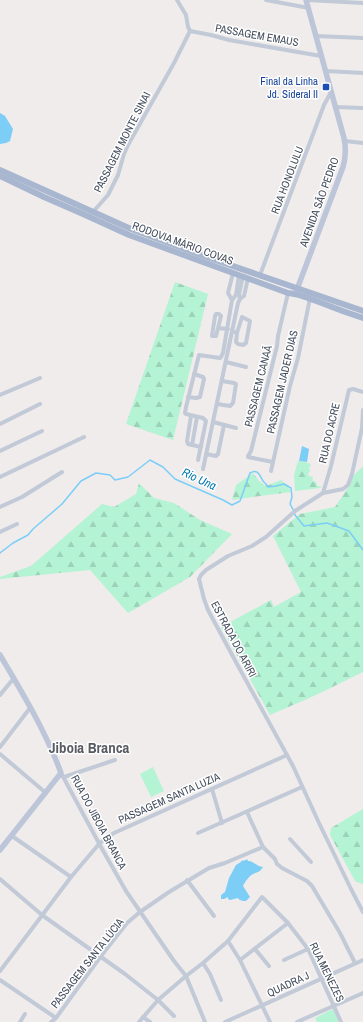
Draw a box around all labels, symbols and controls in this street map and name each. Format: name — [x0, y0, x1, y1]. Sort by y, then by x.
street label: PASSAGEM EMAUS — [214, 21, 300, 49]
place label: Final da Linha Jd. Sideral II — [260, 74, 318, 101]
marker: Final da Linha Jd. Sideral II — [321, 82, 331, 92]
street label: PASSAGEM MONTE SINAI — [91, 89, 153, 195]
street label: RUA HONOLULU — [268, 144, 306, 216]
street label: AVENIDA SÃO PEDRO — [296, 155, 342, 250]
street label: RODOVIA MÁRIO COVAS — [131, 218, 235, 268]
street label: PASSAGEM JADER DIAS — [263, 329, 301, 435]
street label: PASSAGEM CANAÃ — [241, 343, 275, 428]
street label: RUA DO ACRE — [315, 401, 343, 465]
water label: Rio Una — [179, 464, 219, 494]
street label: ESTRADA DO ARIRI — [208, 599, 260, 679]
district label: Jiboia Branca — [49, 737, 129, 758]
street label: PASSAGEM SANTA LUZIA — [116, 769, 223, 827]
street label: RUA DO JIBOIA BRANCA — [68, 772, 130, 873]
street label: PASSAGEM SANTA LÚCIA — [47, 914, 127, 1011]
street label: RUA MENEZES — [307, 940, 347, 1004]
street label: QUADRA J — [265, 968, 311, 1000]

